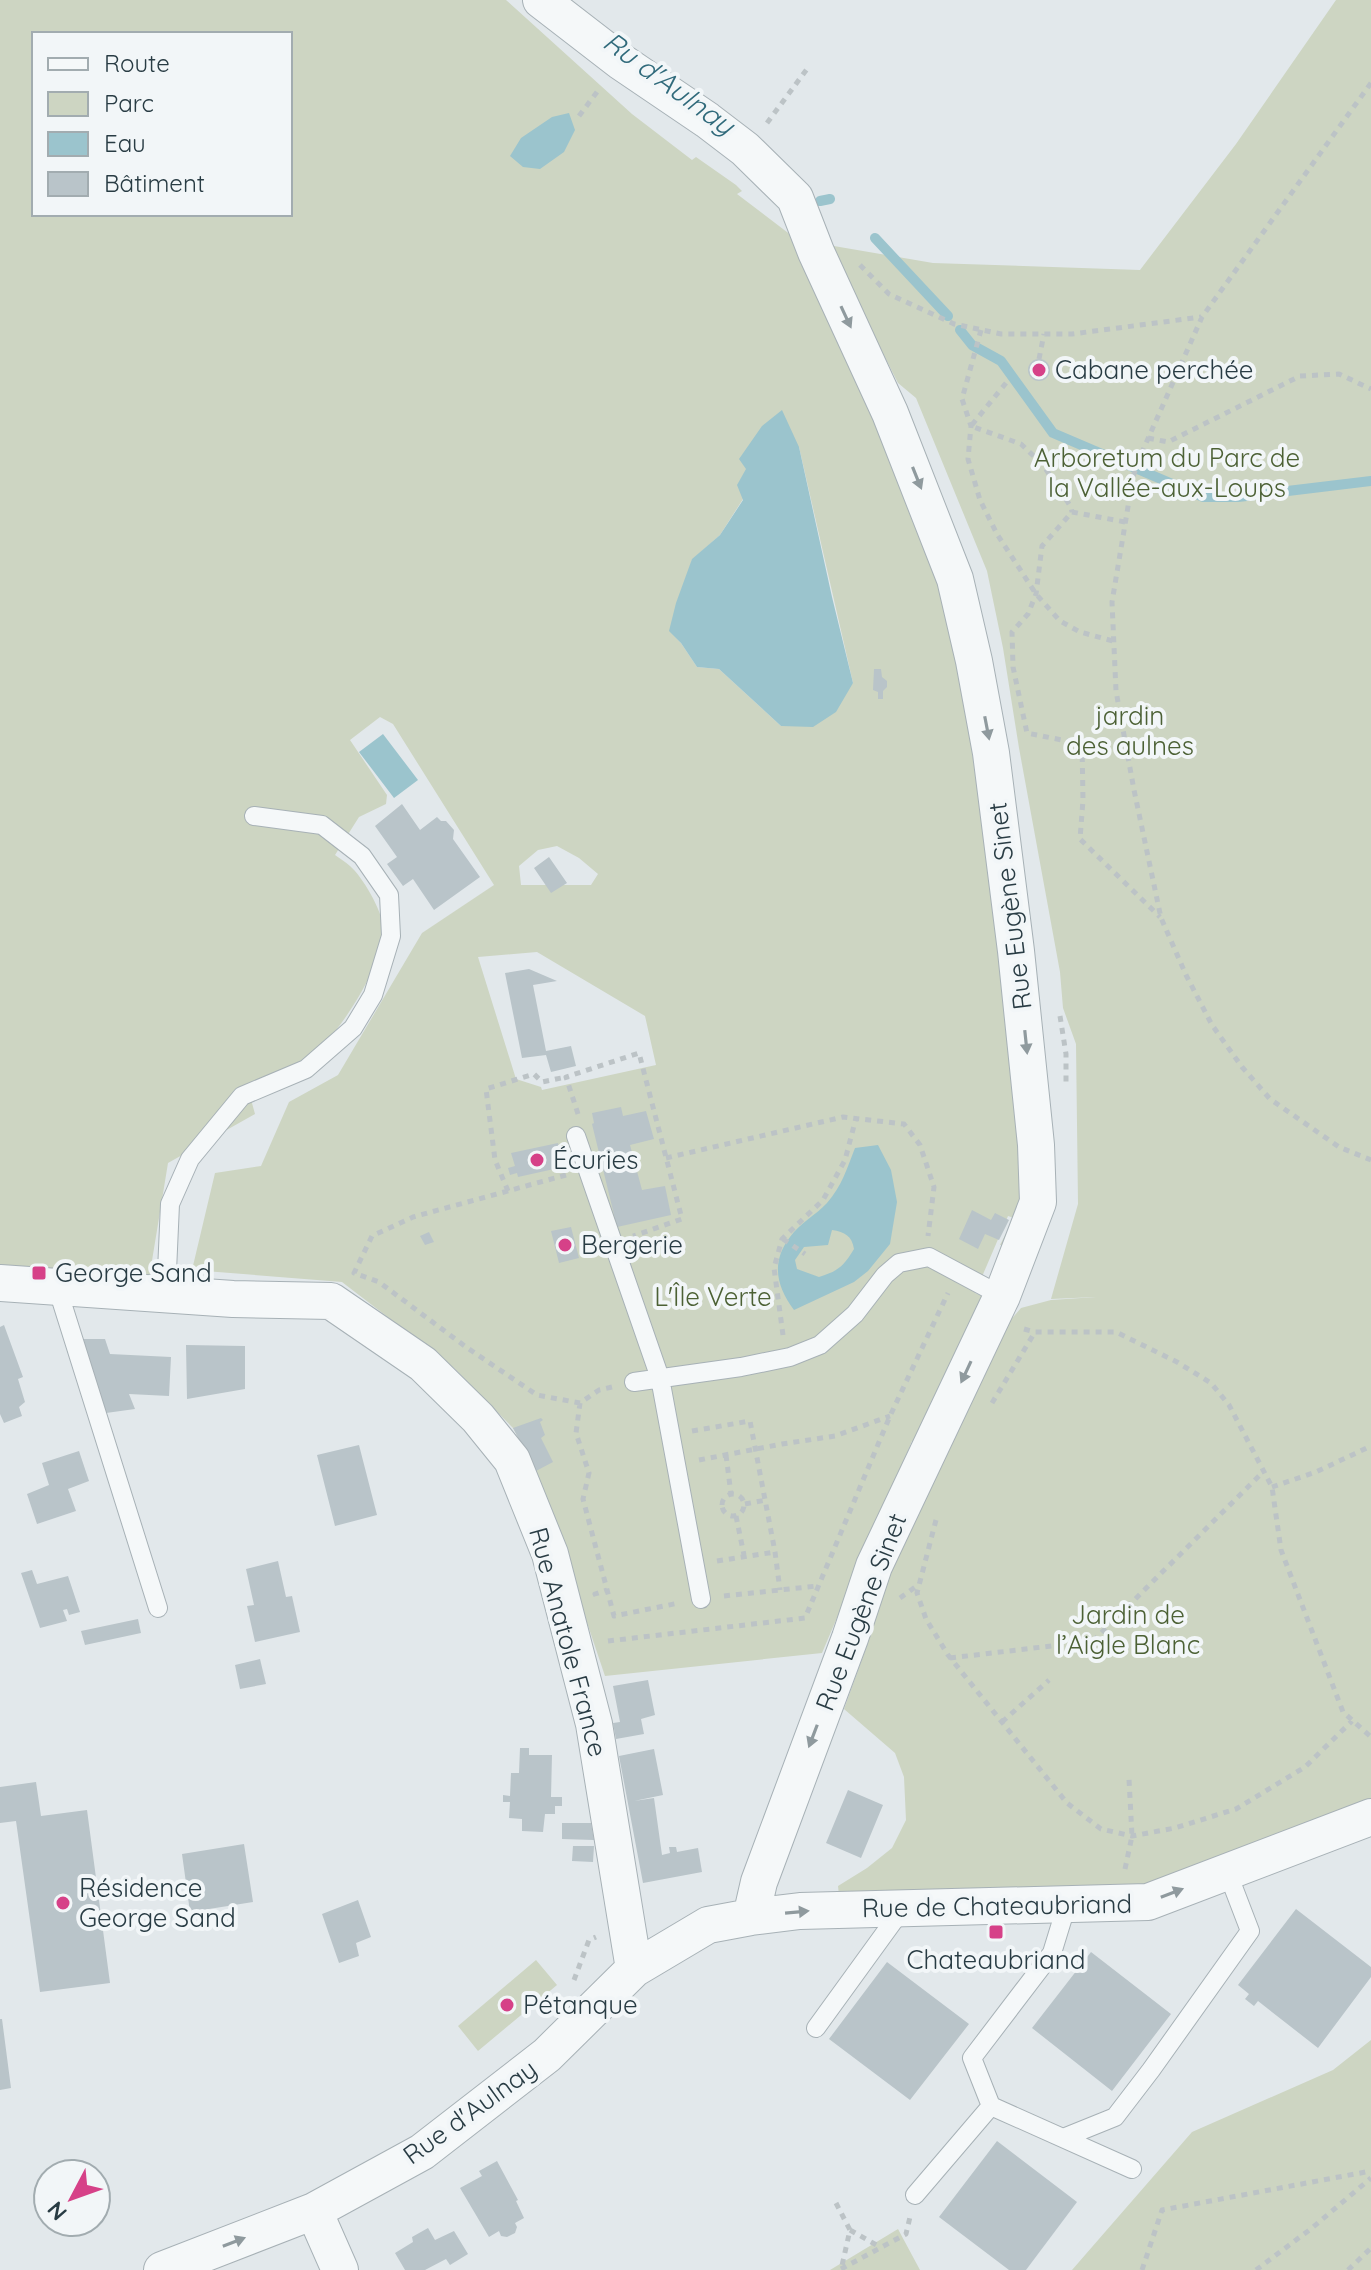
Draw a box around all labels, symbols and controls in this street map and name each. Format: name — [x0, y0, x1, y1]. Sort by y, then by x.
water label: Ru d'Aulnay — [597, 23, 743, 143]
legend — [32, 32, 292, 216]
text: Route — [104, 48, 170, 78]
text: Parc — [104, 88, 154, 118]
text: Eau — [104, 128, 146, 158]
text: Bâtiment — [104, 168, 205, 198]
one-way arrow — [839, 305, 853, 329]
place label: Cabane perchée — [1055, 353, 1254, 386]
marker: Cabane perchée — [1030, 361, 1048, 379]
park label: Arboretum du Parc de la Vallée-aux-Loups — [1034, 441, 1300, 504]
one-way arrow — [910, 466, 923, 490]
park label: jardin des aulnes — [1066, 699, 1194, 762]
one-way arrow — [981, 716, 993, 741]
street label: Rue Eugène Sinet — [980, 800, 1039, 1012]
one-way arrow — [1019, 1029, 1032, 1054]
place label: Écuries — [553, 1143, 639, 1176]
marker: Écuries — [528, 1151, 546, 1169]
place label: Bergerie — [581, 1228, 683, 1261]
marker: Bergerie — [556, 1236, 574, 1254]
place label: George Sand — [55, 1256, 212, 1289]
marker: George Sand — [30, 1264, 48, 1282]
park label: L'Île Verte — [654, 1280, 772, 1313]
one-way arrow — [959, 1360, 973, 1384]
street label: Rue Eugène Sinet — [808, 1508, 913, 1715]
street label: Rue Anatole France — [522, 1523, 615, 1760]
park label: Jardin de l’Aigle Blanc — [1056, 1598, 1200, 1661]
one-way arrow — [807, 1724, 819, 1748]
place label: Résidence George Sand — [79, 1871, 236, 1934]
one-way arrow — [1160, 1886, 1184, 1899]
street label: Rue de Chateaubriand — [862, 1887, 1132, 1924]
marker: Résidence George Sand — [54, 1894, 72, 1912]
one-way arrow — [785, 1905, 810, 1918]
marker: Chateaubriand — [987, 1923, 1005, 1941]
place label: Chateaubriand — [906, 1943, 1086, 1976]
place label: Pétanque — [523, 1988, 638, 2021]
marker: Pétanque — [498, 1996, 516, 2014]
street label: Rue d'Aulnay — [396, 2052, 543, 2171]
north arrow — [32, 2158, 112, 2238]
text: N — [41, 2196, 73, 2226]
one-way arrow — [222, 2235, 246, 2248]

